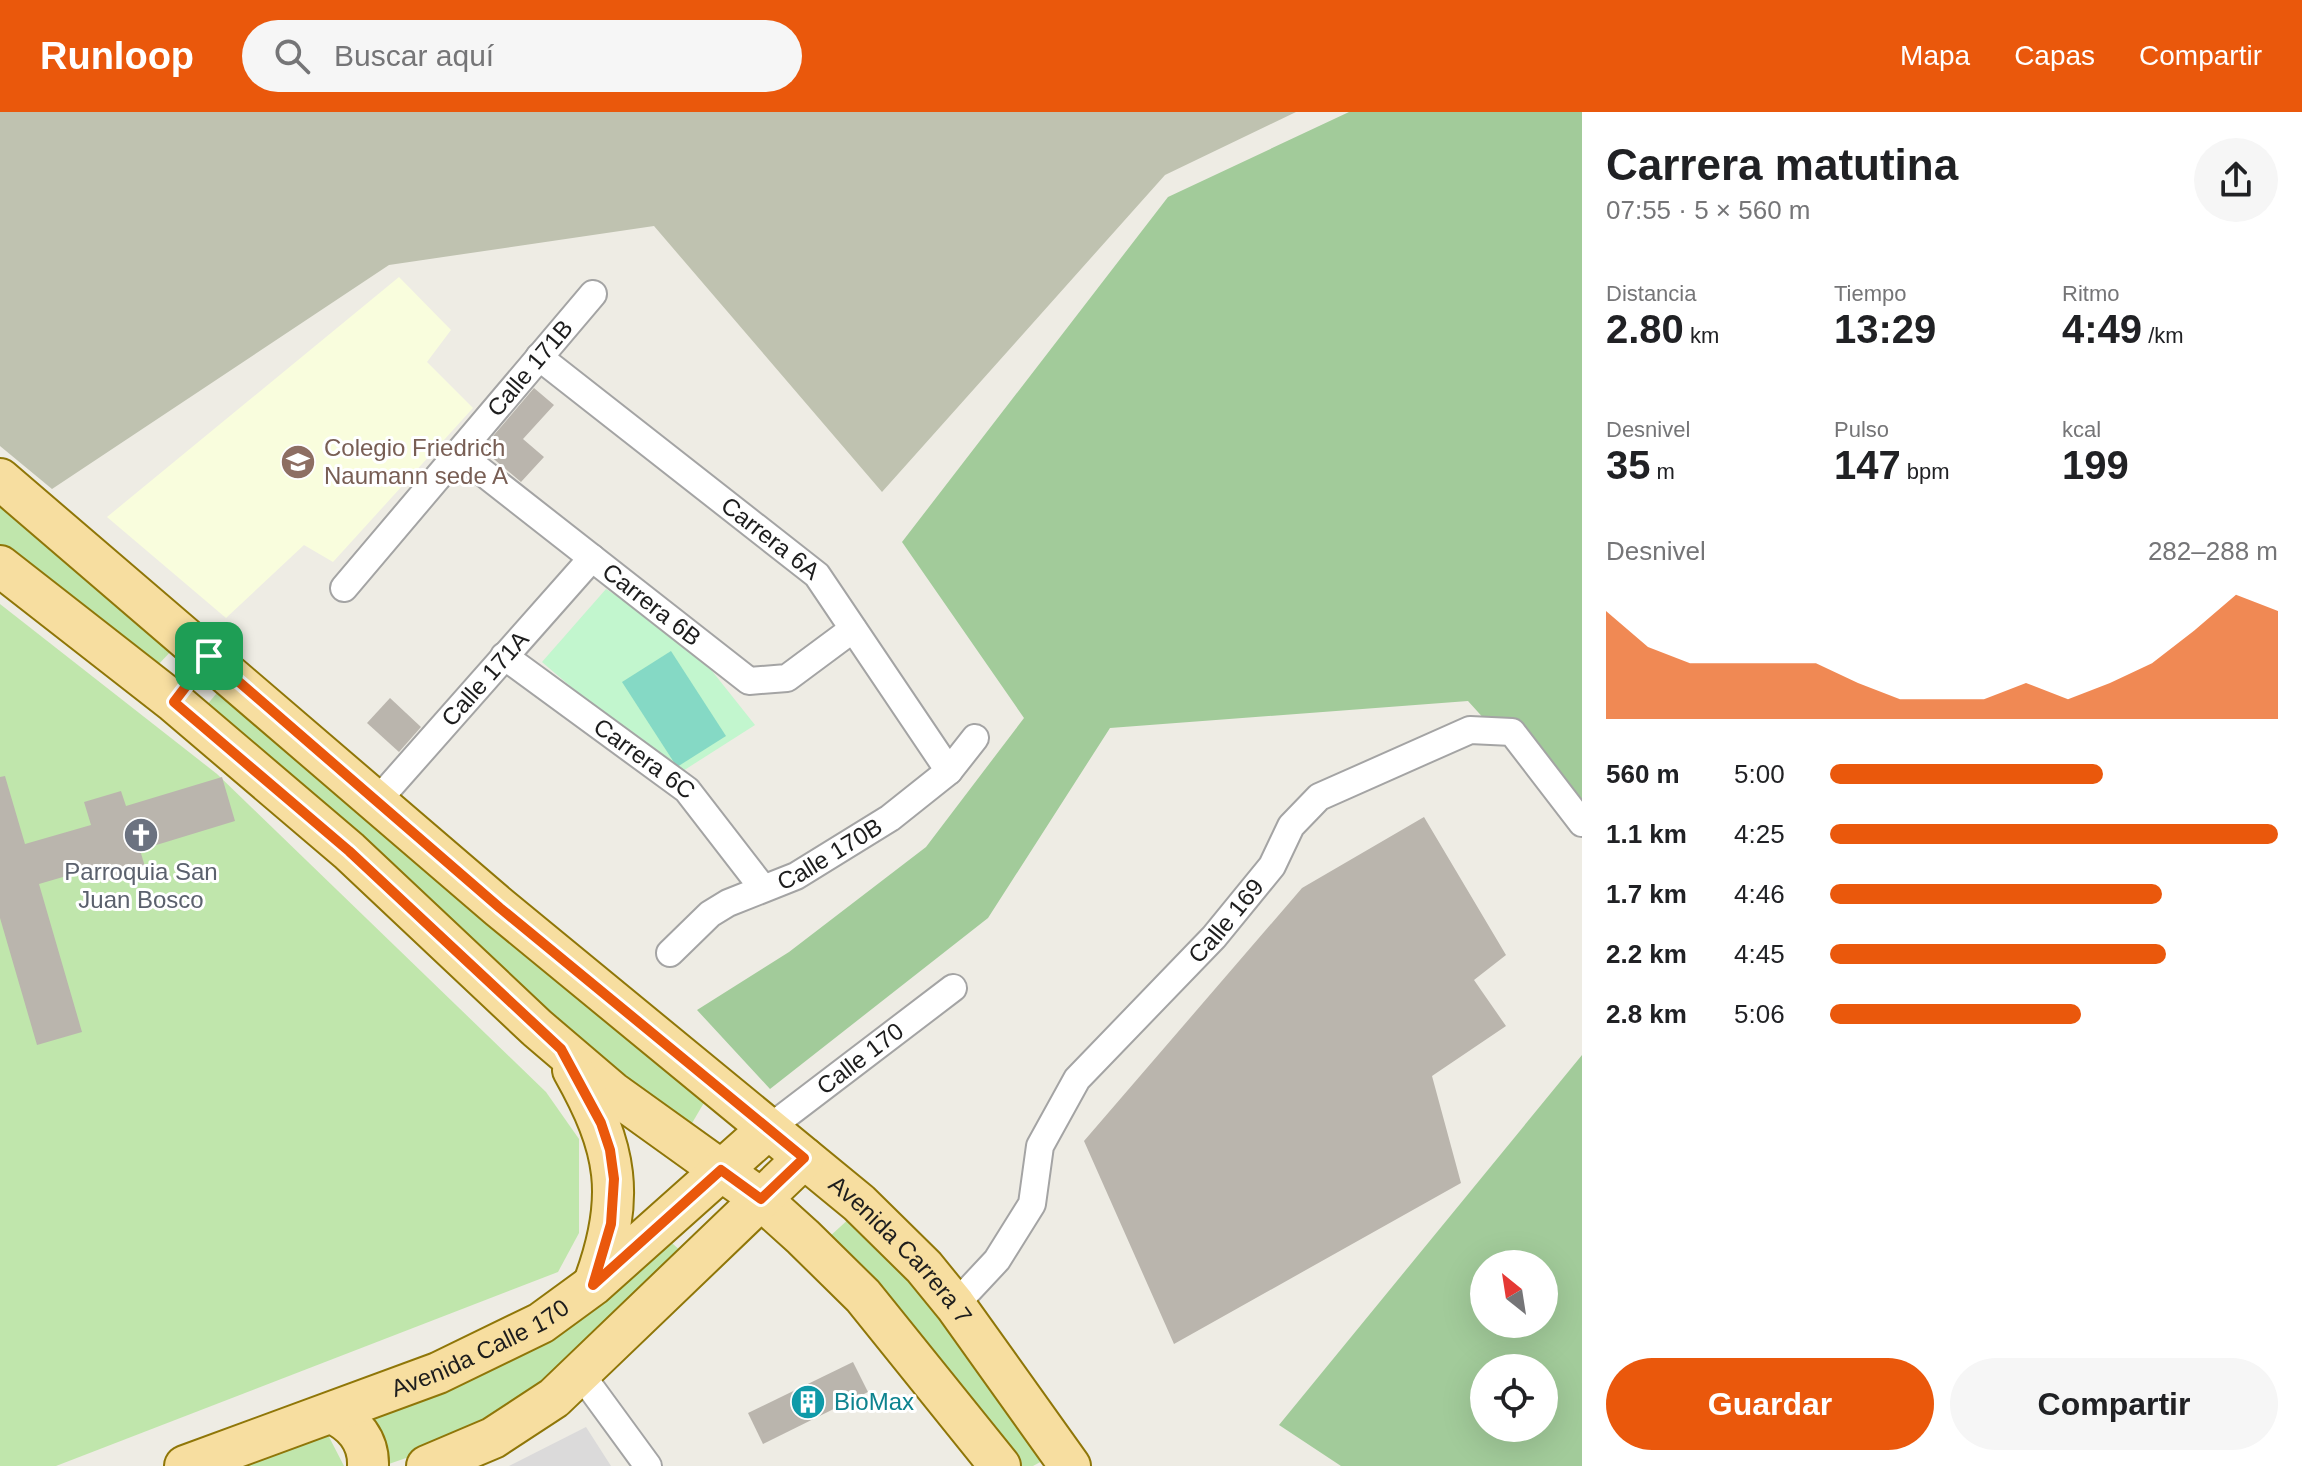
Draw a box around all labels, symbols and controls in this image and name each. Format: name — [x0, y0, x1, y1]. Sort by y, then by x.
search box — [242, 20, 802, 92]
icon: search — [270, 34, 314, 78]
text: Runloop — [40, 35, 194, 77]
text: Buscar aquí — [334, 39, 494, 72]
text: Mapa — [1900, 40, 1970, 71]
text: Capas — [2014, 40, 2095, 71]
text: Compartir — [2139, 40, 2262, 71]
button: share — [2194, 138, 2278, 222]
text: Carrera matutina — [1606, 140, 1958, 189]
text: 07:55 · 5 × 560 m — [1606, 195, 1811, 225]
text: Distancia — [1606, 281, 1696, 306]
text: Tiempo — [1834, 281, 1907, 306]
text: Ritmo — [2062, 281, 2119, 306]
text: 2.80 — [1606, 307, 1684, 351]
text: 13:29 — [1834, 307, 1936, 351]
text: 4:49 — [2062, 307, 2142, 351]
street label: Calle 171B — [481, 314, 578, 421]
text: km — [1684, 323, 1719, 348]
text: /km — [2142, 323, 2184, 348]
text: Desnivel — [1606, 417, 1690, 442]
text: Pulso — [1834, 417, 1889, 442]
text: kcal — [2062, 417, 2101, 442]
place label: Colegio Friedrich Naumann sede A — [324, 434, 508, 489]
school or university icon: Colegio Friedrich Naumann sede A — [279, 443, 317, 481]
text: 35 — [1606, 443, 1651, 487]
text: 147 — [1834, 443, 1901, 487]
text: 199 — [2062, 443, 2129, 487]
text: m — [1651, 459, 1675, 484]
text: bpm — [1901, 459, 1950, 484]
street label: Carrera 6A — [716, 491, 825, 585]
text: Desnivel — [1606, 536, 1706, 566]
text: 282–288 m — [2148, 536, 2278, 566]
street label: Carrera 6B — [597, 557, 707, 651]
pin — [175, 622, 243, 690]
street label: Calle 171A — [436, 625, 534, 731]
icon: arrive — [187, 634, 231, 678]
street label: Carrera 6C — [589, 712, 701, 804]
text: 560 m — [1606, 759, 1680, 789]
text: 5:00 — [1734, 759, 1785, 789]
street label: Calle 170B — [773, 812, 887, 895]
church icon: Parroquia San Juan Bosco — [122, 816, 160, 854]
text: 1.1 km — [1606, 819, 1687, 849]
text: 4:25 — [1734, 819, 1785, 849]
place label: Parroquia San Juan Bosco — [64, 858, 218, 913]
street label: Calle 169 — [1183, 873, 1269, 968]
text: 1.7 km — [1606, 879, 1687, 909]
text: 4:46 — [1734, 879, 1785, 909]
text: 2.2 km — [1606, 939, 1687, 969]
text: 4:45 — [1734, 939, 1785, 969]
text: 2.8 km — [1606, 999, 1687, 1029]
text: 5:06 — [1734, 999, 1785, 1029]
street label: Calle 170 — [811, 1017, 909, 1100]
street label: Avenida Carrera 7 — [824, 1170, 978, 1328]
north arrow — [1470, 1250, 1558, 1338]
map controls — [1470, 1250, 1558, 1442]
street label: Avenida Calle 170 — [387, 1293, 574, 1402]
button: locate — [1470, 1354, 1558, 1442]
button: Guardar — [1606, 1358, 1934, 1450]
button: Compartir — [1950, 1358, 2278, 1450]
building icon: BioMax — [789, 1383, 827, 1421]
place label: BioMax — [834, 1388, 914, 1415]

